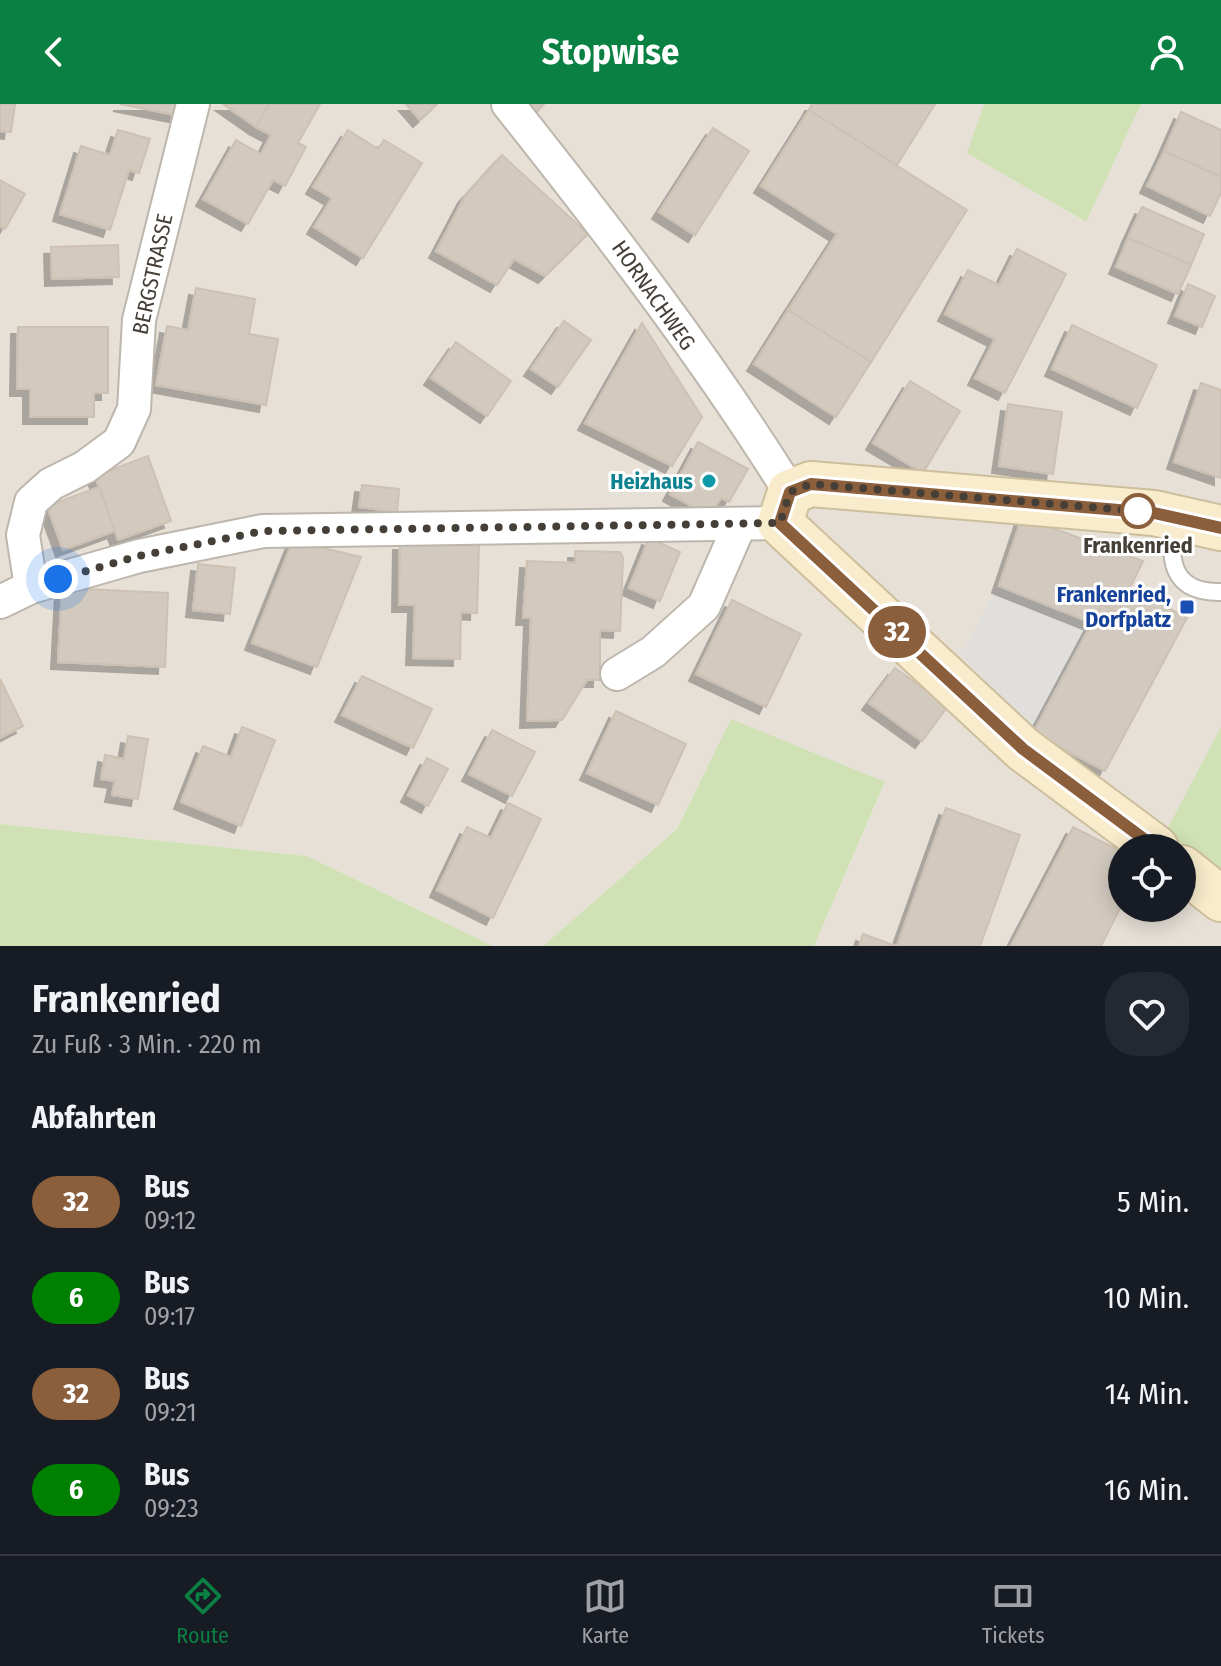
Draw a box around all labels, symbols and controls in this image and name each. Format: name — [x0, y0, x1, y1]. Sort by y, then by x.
icon: back — [32, 30, 76, 74]
text: Stopwise — [542, 30, 679, 74]
icon: person — [1145, 30, 1189, 74]
street label: BERGSTRASSE — [127, 211, 178, 337]
street label: HORNACHWEG — [606, 235, 701, 355]
place label: Heizhaus — [610, 468, 693, 495]
marker: Heizhaus — [700, 472, 718, 490]
marker: Frankenried — [1121, 494, 1155, 528]
place label: Frankenried — [1083, 532, 1193, 559]
your location — [38, 559, 78, 599]
place label: Frankenried, Dorfplatz — [1057, 581, 1171, 633]
marker: Frankenried, Dorfplatz — [1178, 598, 1196, 616]
line badge: 32 — [861, 606, 933, 658]
text: 32 — [884, 615, 910, 648]
map controls — [1108, 834, 1196, 922]
button: locate — [1108, 834, 1196, 922]
button: heart — [1105, 972, 1189, 1056]
text: Frankenried — [32, 976, 221, 1022]
text: Zu Fuß · 3 Min. · 220 m — [32, 1029, 262, 1060]
text: Abfahrten — [32, 1100, 156, 1136]
text: Bus — [144, 1169, 189, 1205]
text: 5 Min. — [1117, 1184, 1189, 1220]
text: 32 — [63, 1185, 89, 1218]
text: 09:12 — [144, 1205, 196, 1236]
text: Bus — [144, 1265, 189, 1301]
text: 10 Min. — [1104, 1280, 1189, 1316]
text: 6 — [69, 1281, 83, 1314]
text: 09:17 — [144, 1301, 195, 1332]
text: Bus — [144, 1361, 189, 1397]
text: 14 Min. — [1105, 1376, 1189, 1412]
text: 32 — [63, 1377, 89, 1410]
text: 09:21 — [144, 1397, 197, 1428]
text: Bus — [144, 1457, 189, 1493]
text: 16 Min. — [1104, 1472, 1189, 1508]
text: 6 — [69, 1473, 83, 1506]
text: 09:23 — [144, 1493, 199, 1524]
tab: Route — [176, 1574, 229, 1649]
tab: Karte — [582, 1574, 629, 1649]
tab: Tickets — [982, 1574, 1045, 1649]

